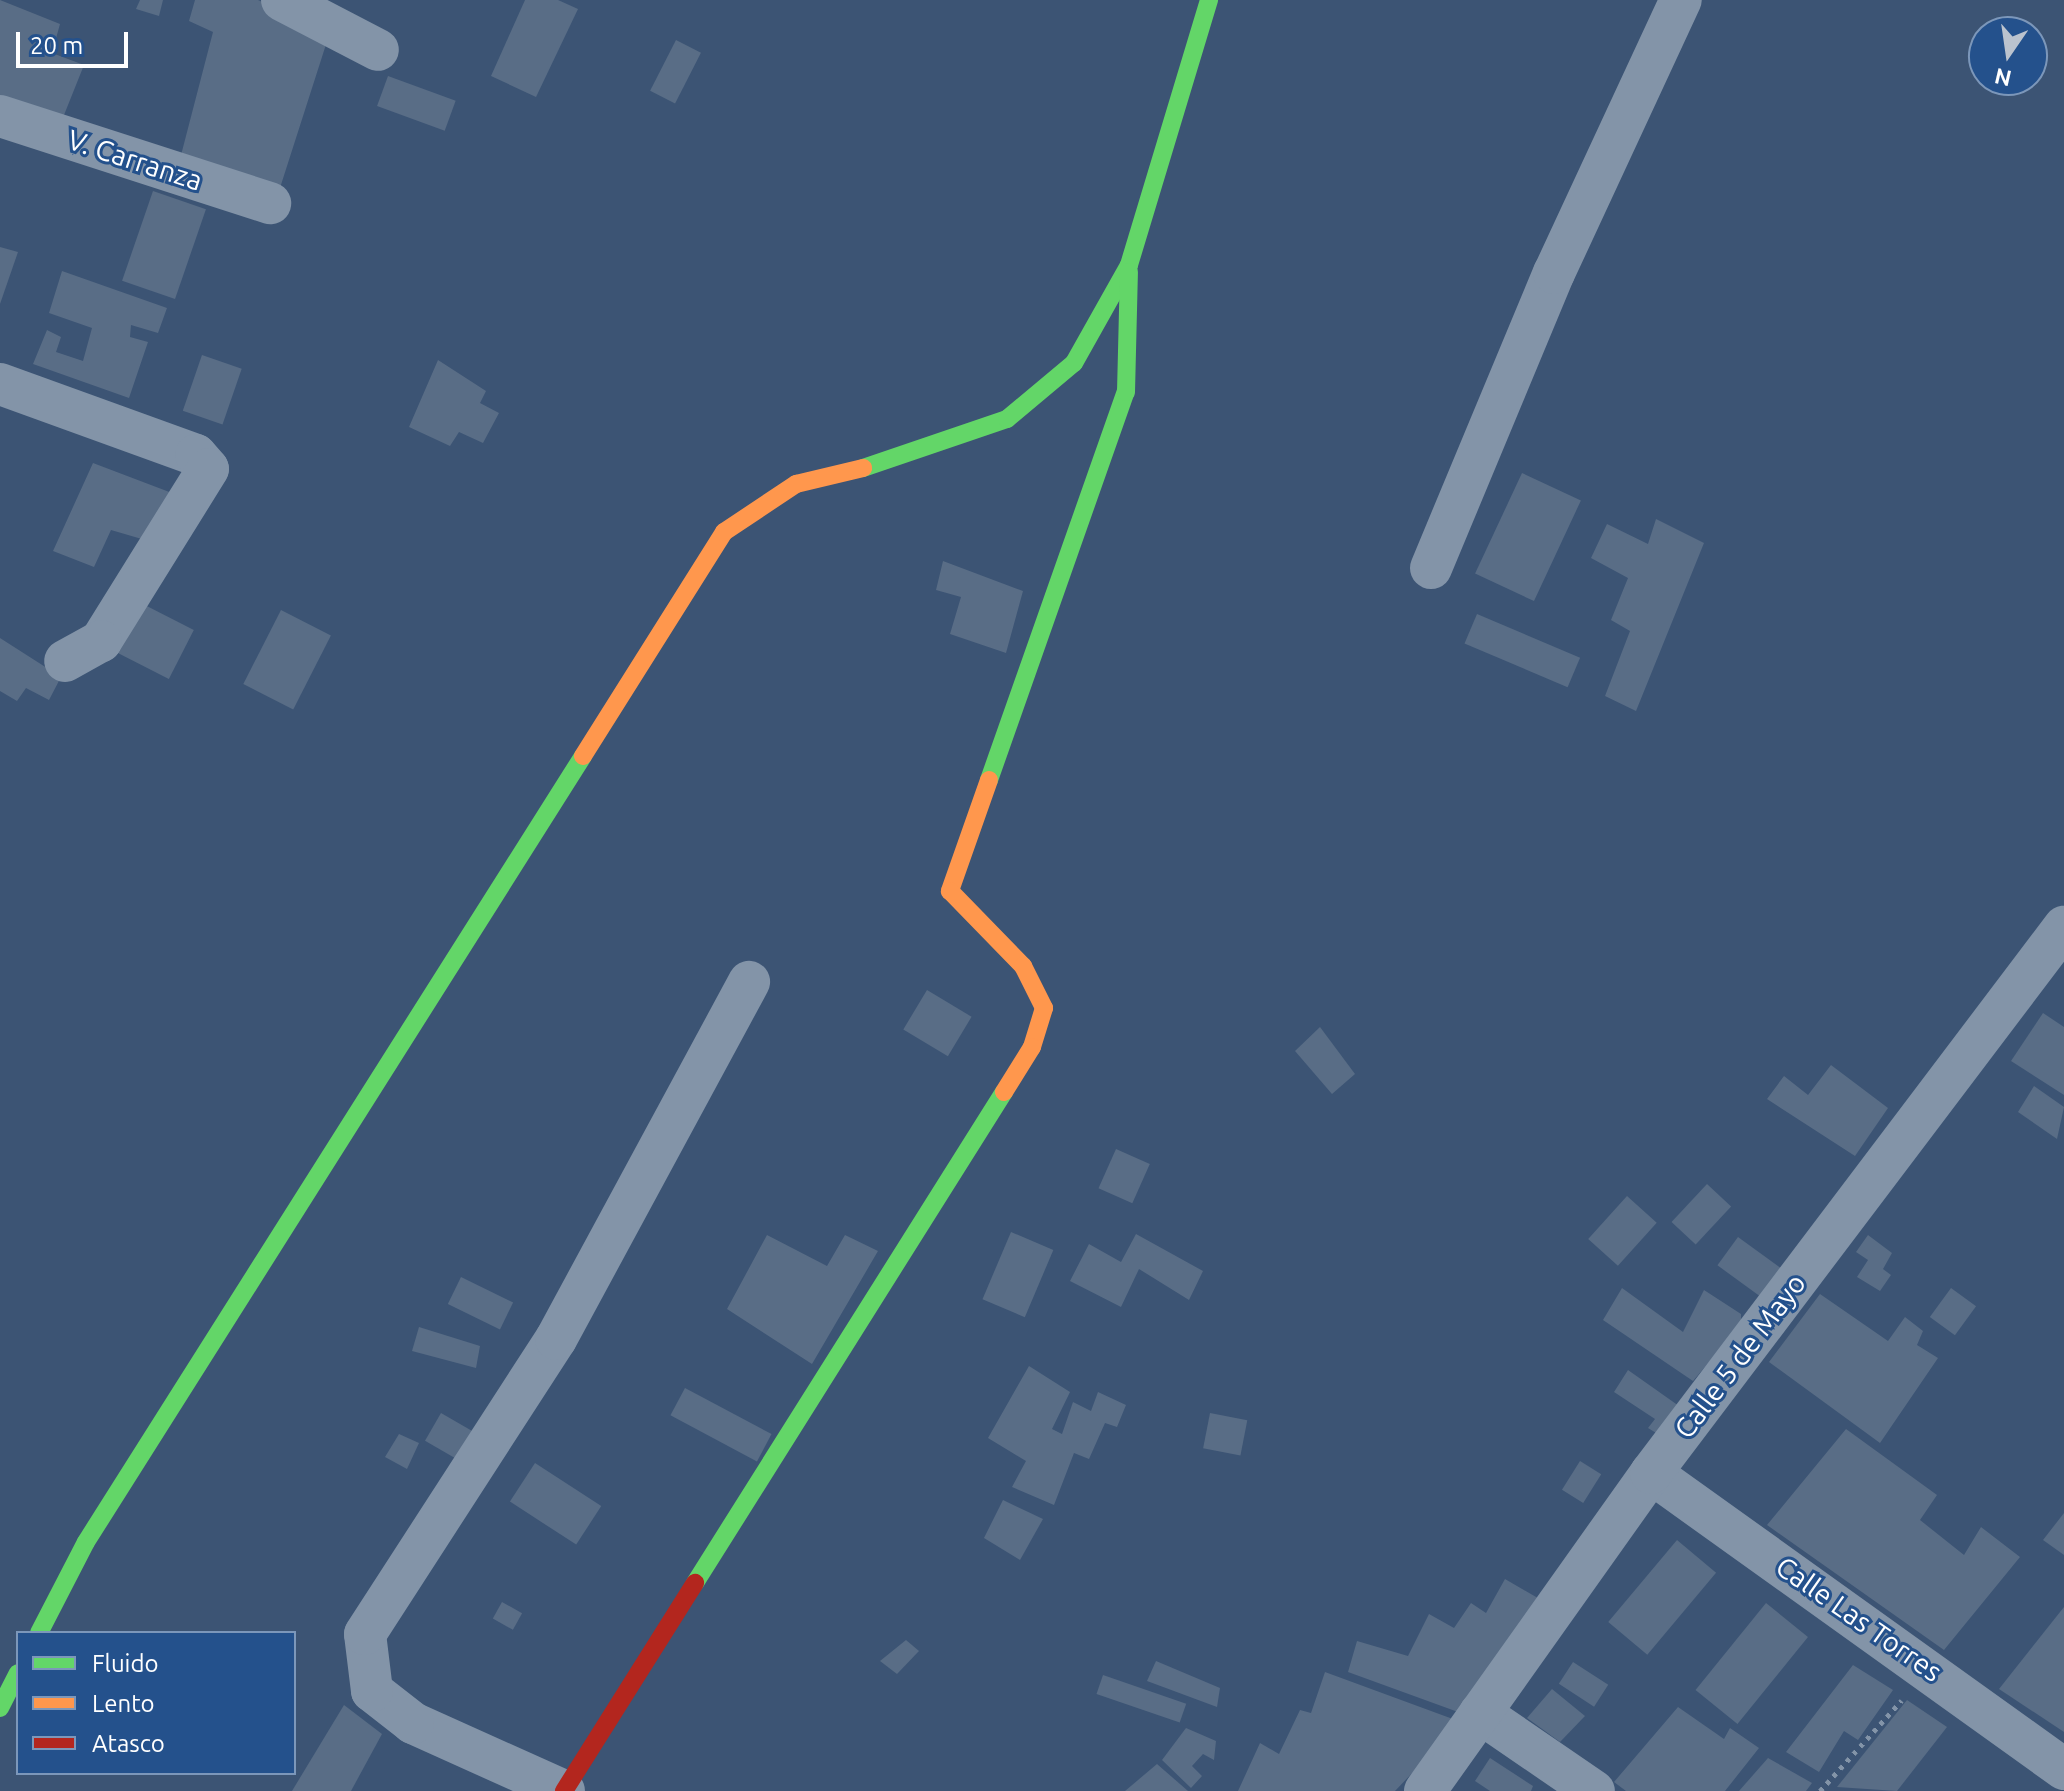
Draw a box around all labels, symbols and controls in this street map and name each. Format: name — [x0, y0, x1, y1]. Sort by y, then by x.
scale bar — [20, 16, 132, 66]
north arrow — [1968, 16, 2048, 96]
text: 20 m — [30, 32, 83, 59]
text: N — [1992, 64, 2014, 92]
street label: V. Carranza — [63, 122, 207, 198]
street label: Calle 5 de Mayo — [1667, 1267, 1813, 1445]
street label: Calle Las Torres — [1770, 1549, 1948, 1689]
legend — [16, 1631, 296, 1775]
text: Fluido — [92, 1650, 159, 1677]
text: Lento — [92, 1690, 155, 1717]
text: Atasco — [92, 1730, 165, 1757]

